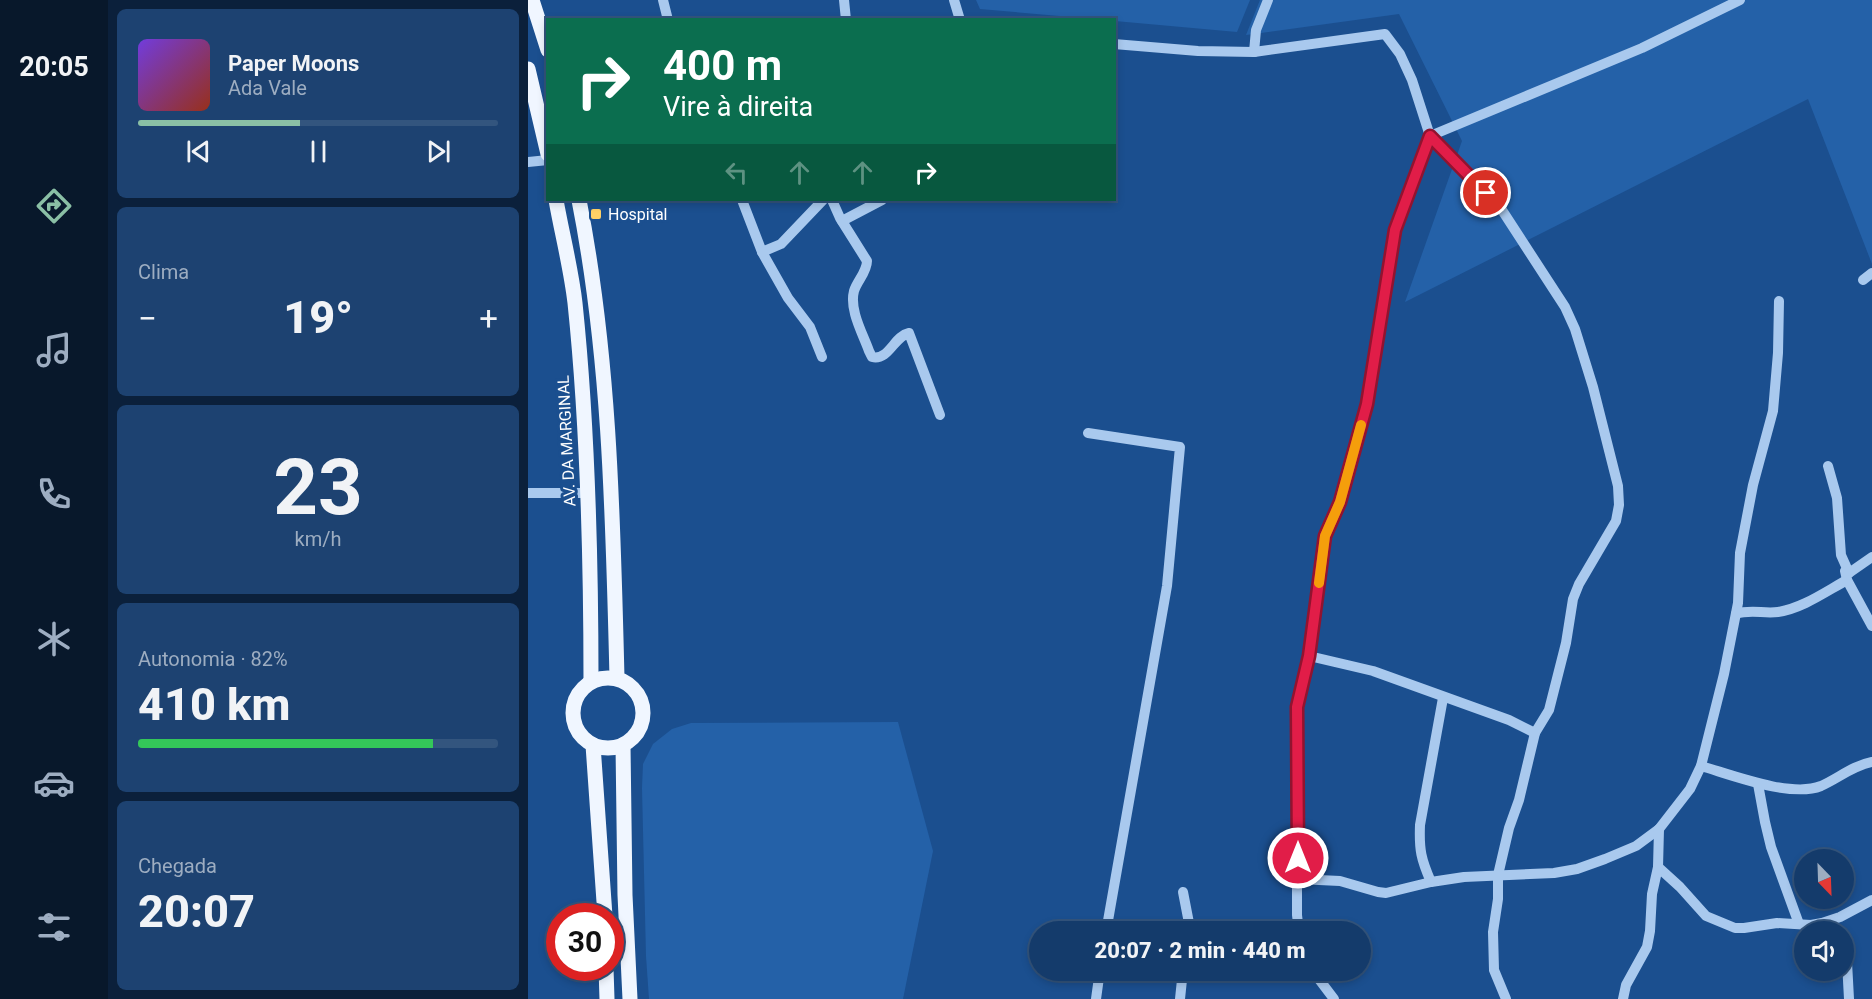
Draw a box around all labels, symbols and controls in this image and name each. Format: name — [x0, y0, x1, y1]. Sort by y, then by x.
text: 400 m — [663, 41, 782, 90]
icon: right — [564, 42, 642, 120]
text: 20:05 — [19, 51, 89, 83]
text: Paper Moons — [228, 51, 359, 76]
text: Ada Vale — [228, 76, 307, 100]
text: Vire à direita — [663, 91, 813, 123]
icon: previous — [182, 135, 215, 168]
icon: pause — [302, 135, 335, 168]
icon: next — [422, 135, 455, 168]
icon: left — [720, 156, 753, 189]
icon: ahead — [783, 156, 816, 189]
icon: ahead — [846, 156, 879, 189]
icon: right — [909, 156, 942, 189]
pin — [1460, 167, 1511, 218]
icon: arrive — [1469, 176, 1502, 209]
icon: directions — [33, 185, 75, 227]
place label: Hospital — [608, 205, 668, 224]
marker: Hospital — [589, 207, 603, 221]
text: Clima — [138, 260, 189, 284]
text: 19° — [283, 291, 353, 344]
text: − — [138, 299, 157, 338]
text: + — [479, 299, 498, 338]
icon: music — [33, 329, 75, 371]
street label: AV. DA MARGINAL — [554, 374, 579, 507]
text: 23 — [273, 442, 363, 533]
icon: phone — [33, 473, 75, 515]
text: km/h — [295, 527, 341, 551]
icon: climate — [33, 618, 75, 660]
text: Autonomia · 82% — [138, 647, 288, 671]
text: 410 km — [138, 678, 290, 731]
icon: car — [33, 762, 75, 804]
position arrow — [1266, 826, 1330, 890]
north arrow — [1794, 849, 1854, 909]
map controls — [1794, 849, 1854, 981]
text: Chegada — [138, 854, 217, 878]
text: 20:07 — [138, 885, 255, 938]
speed limit sign: 30 — [546, 903, 624, 981]
icon: filters — [33, 906, 75, 948]
button: sound — [1794, 921, 1854, 981]
text: 20:07 · 2 min · 440 m — [1095, 938, 1305, 963]

